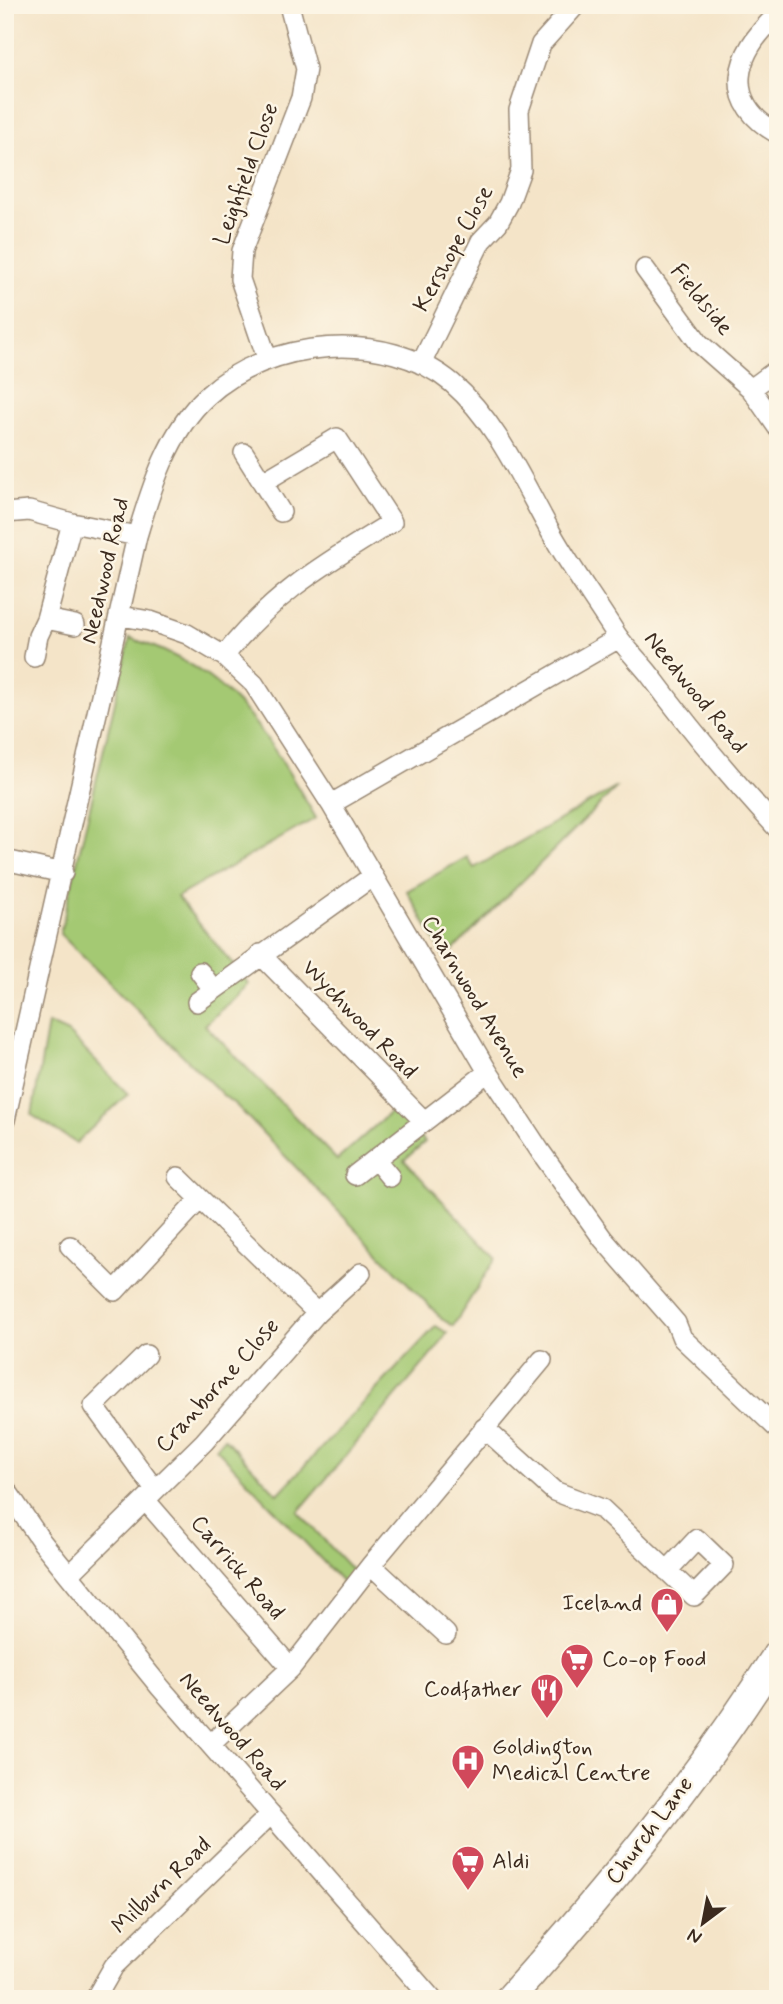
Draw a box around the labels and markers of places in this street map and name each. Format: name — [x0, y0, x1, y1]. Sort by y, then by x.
shop icon: Iceland — [648, 1585, 686, 1634]
place label: Iceland — [562, 1589, 642, 1619]
supermarket icon: Co-op Food — [558, 1641, 596, 1690]
place label: Co-op Food — [602, 1645, 706, 1675]
restaurant icon: Codfather — [528, 1671, 566, 1720]
place label: Codfather — [424, 1675, 522, 1705]
place label: Goldington Medical Centre — [492, 1733, 651, 1789]
hospital icon: Goldington Medical Centre — [449, 1742, 487, 1791]
supermarket icon: Aldi — [449, 1843, 487, 1892]
place label: Aldi — [492, 1847, 530, 1877]

